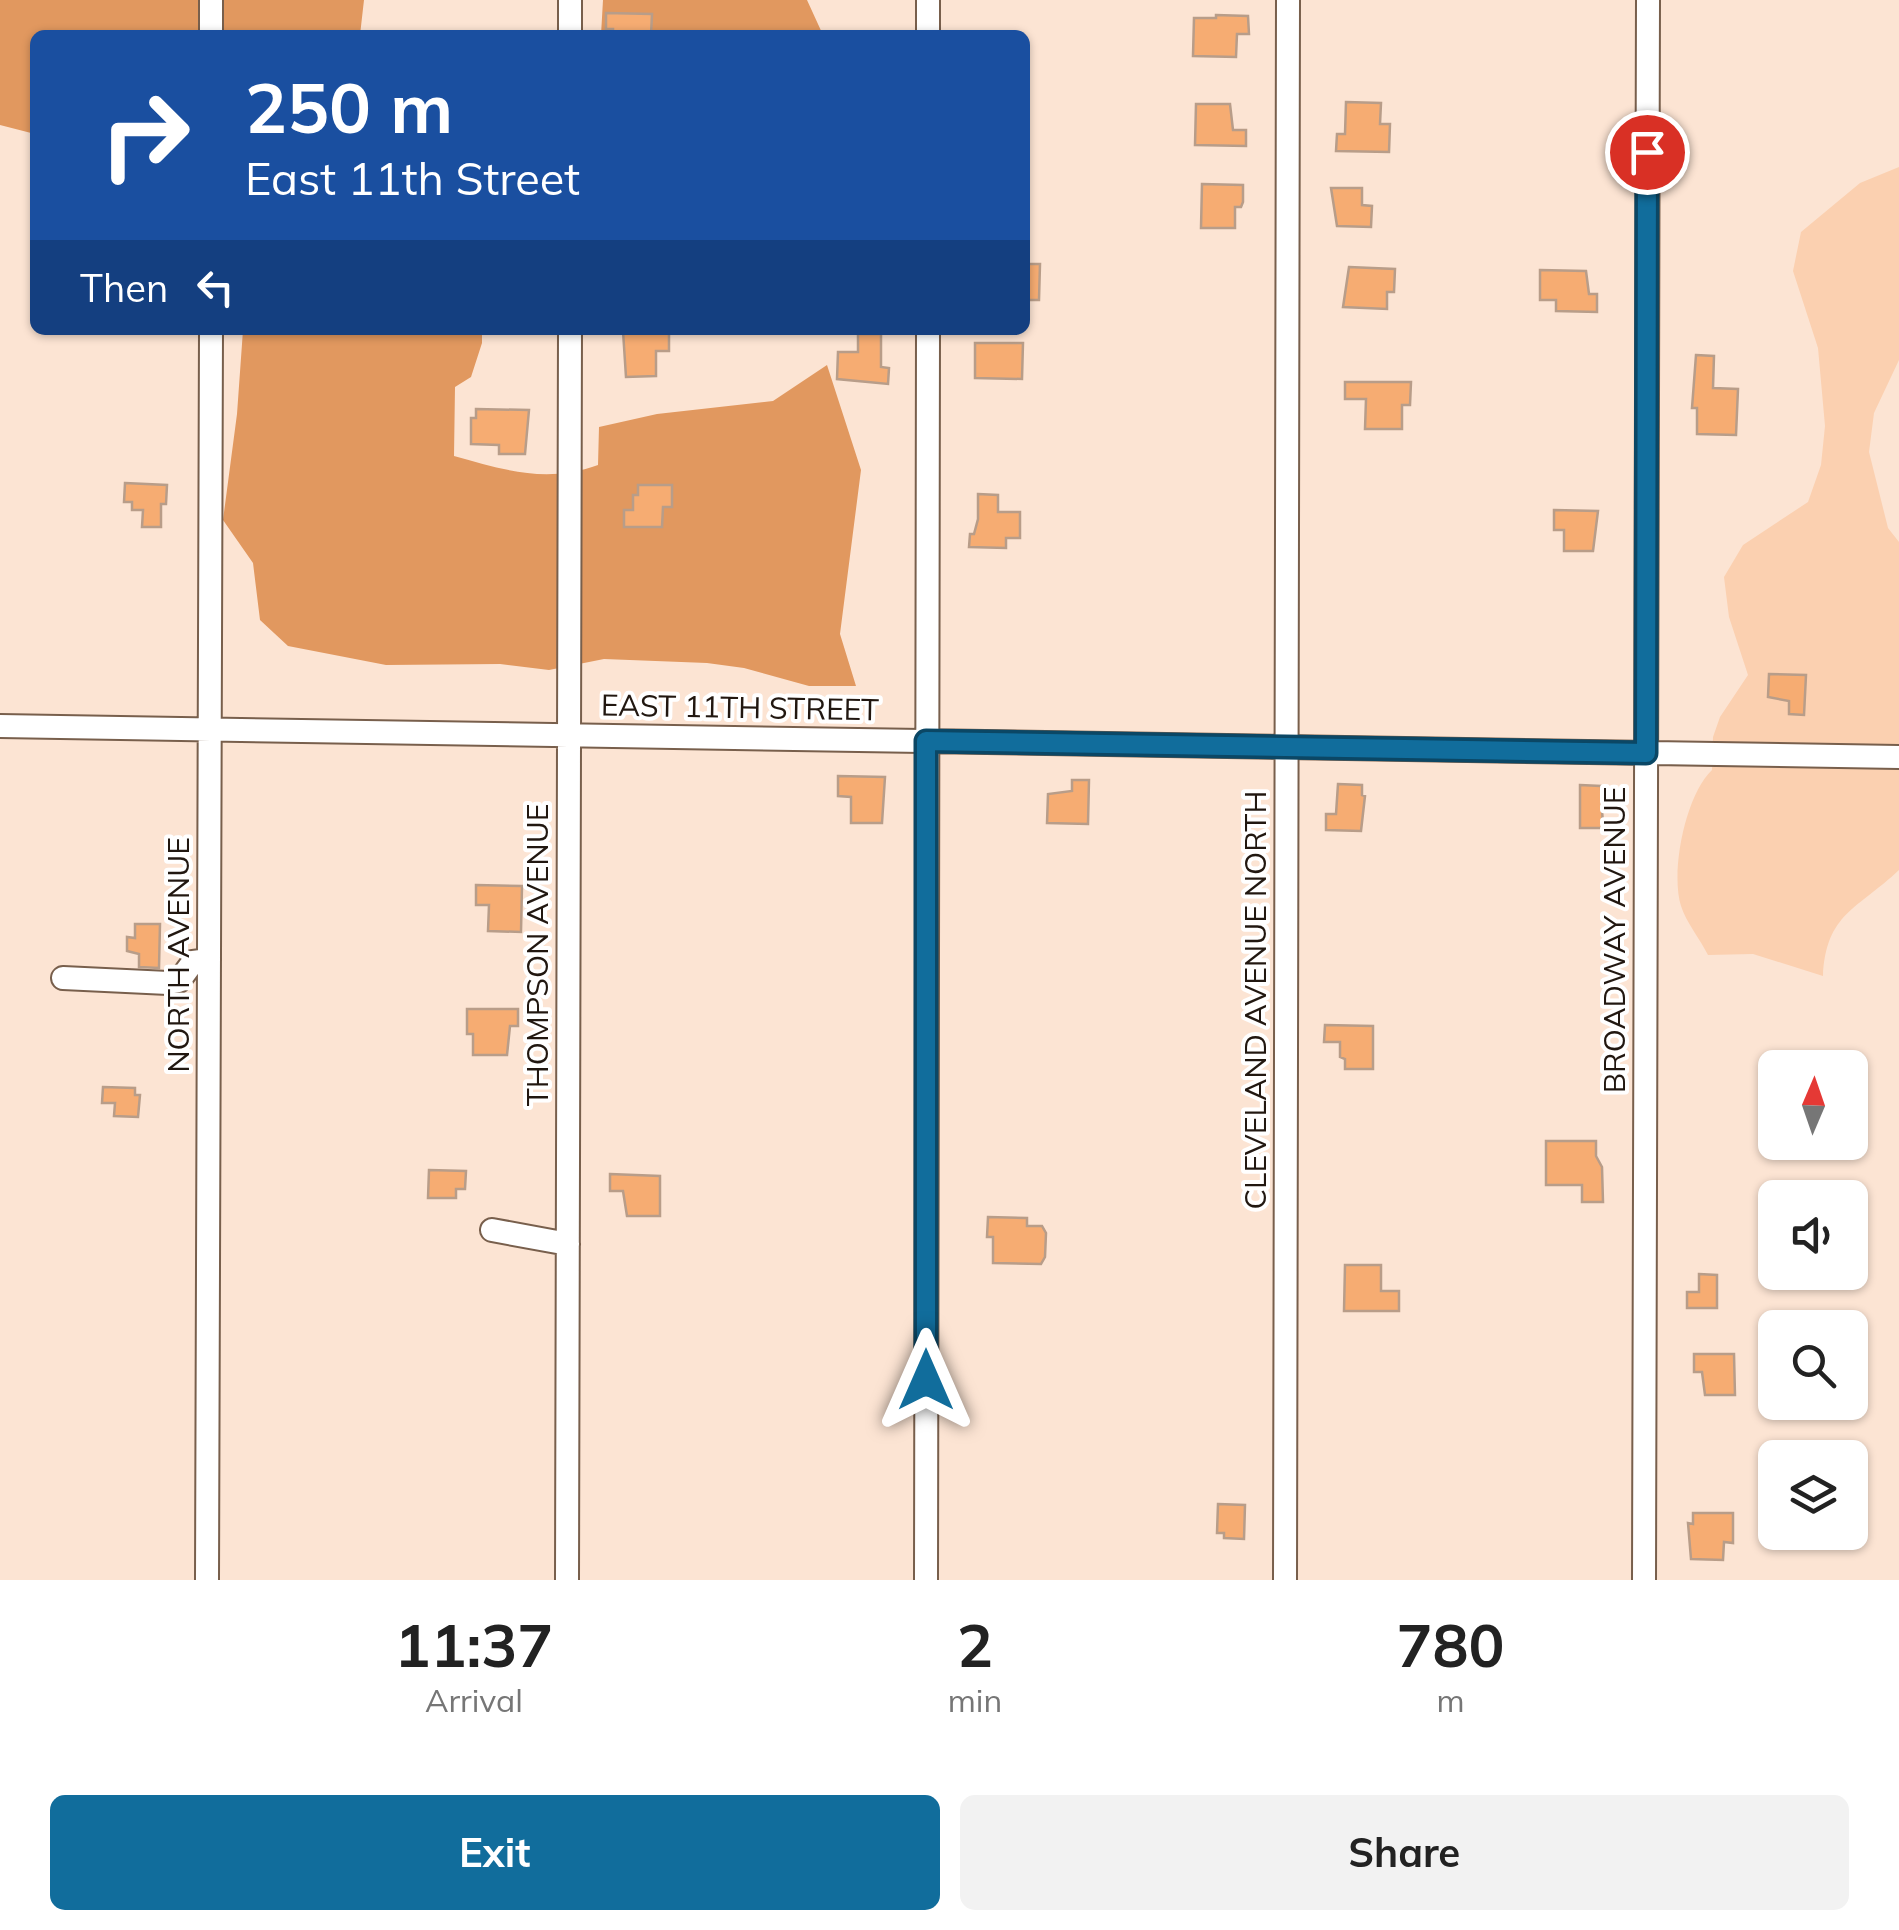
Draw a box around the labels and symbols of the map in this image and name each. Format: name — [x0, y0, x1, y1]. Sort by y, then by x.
pin — [1605, 110, 1690, 195]
street label: EAST 11TH STREET — [601, 686, 879, 728]
street label: BROADWAY AVENUE — [1595, 787, 1633, 1093]
street label: CLEVELAND AVENUE NORTH — [1236, 791, 1274, 1209]
street label: THOMPSON AVENUE — [518, 804, 556, 1106]
street label: NORTH AVENUE — [159, 837, 197, 1073]
north arrow — [1758, 1050, 1868, 1160]
position arrow — [874, 1328, 978, 1432]

